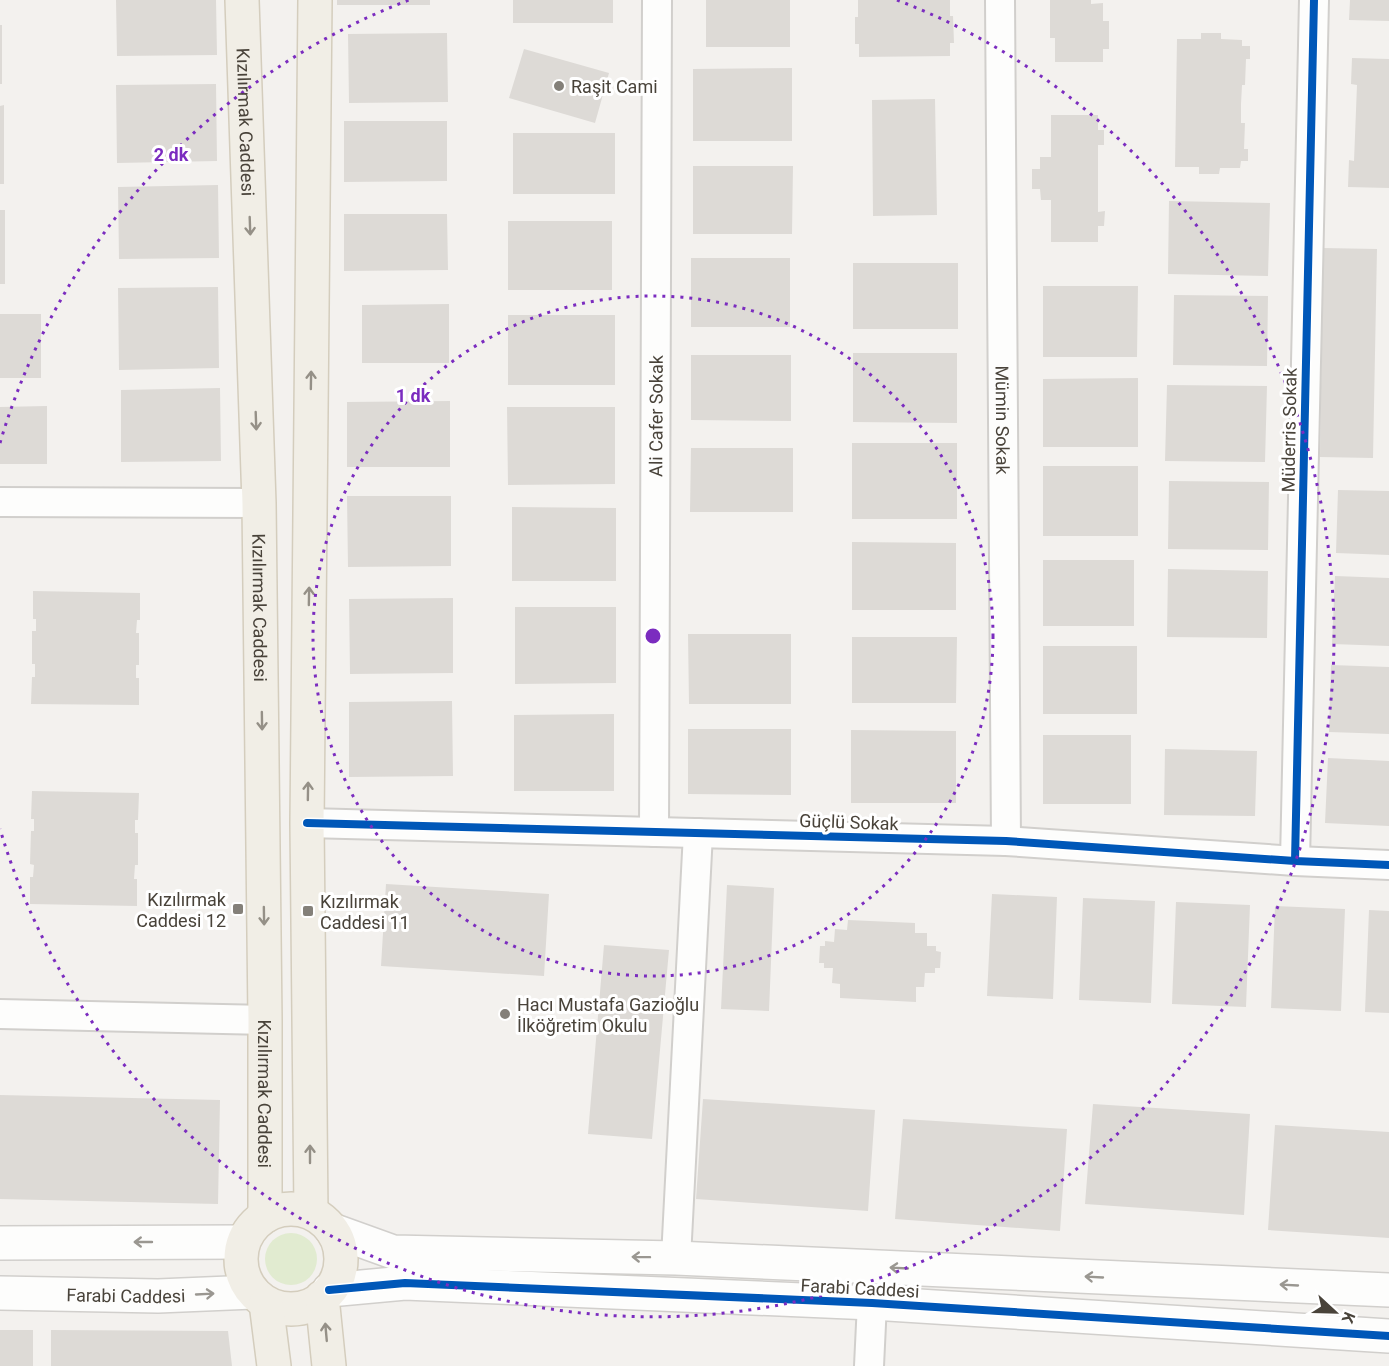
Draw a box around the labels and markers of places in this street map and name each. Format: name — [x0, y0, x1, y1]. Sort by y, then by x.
place label: Raşit Cami — [571, 76, 658, 97]
marker: Raşit Cami — [552, 79, 566, 93]
centre of rings — [643, 626, 663, 646]
place label: Kızılırmak Caddesi 12 — [136, 889, 227, 931]
place label: Kızılırmak Caddesi 11 — [320, 891, 410, 933]
marker: Kızılırmak Caddesi 12 — [231, 902, 245, 916]
marker: Kızılırmak Caddesi 11 — [301, 904, 315, 918]
place label: Hacı Mustafa Gazioğlu İlköğretim Okulu — [517, 994, 699, 1036]
marker: Hacı Mustafa Gazioğlu İlköğretim Okulu — [498, 1007, 512, 1021]

